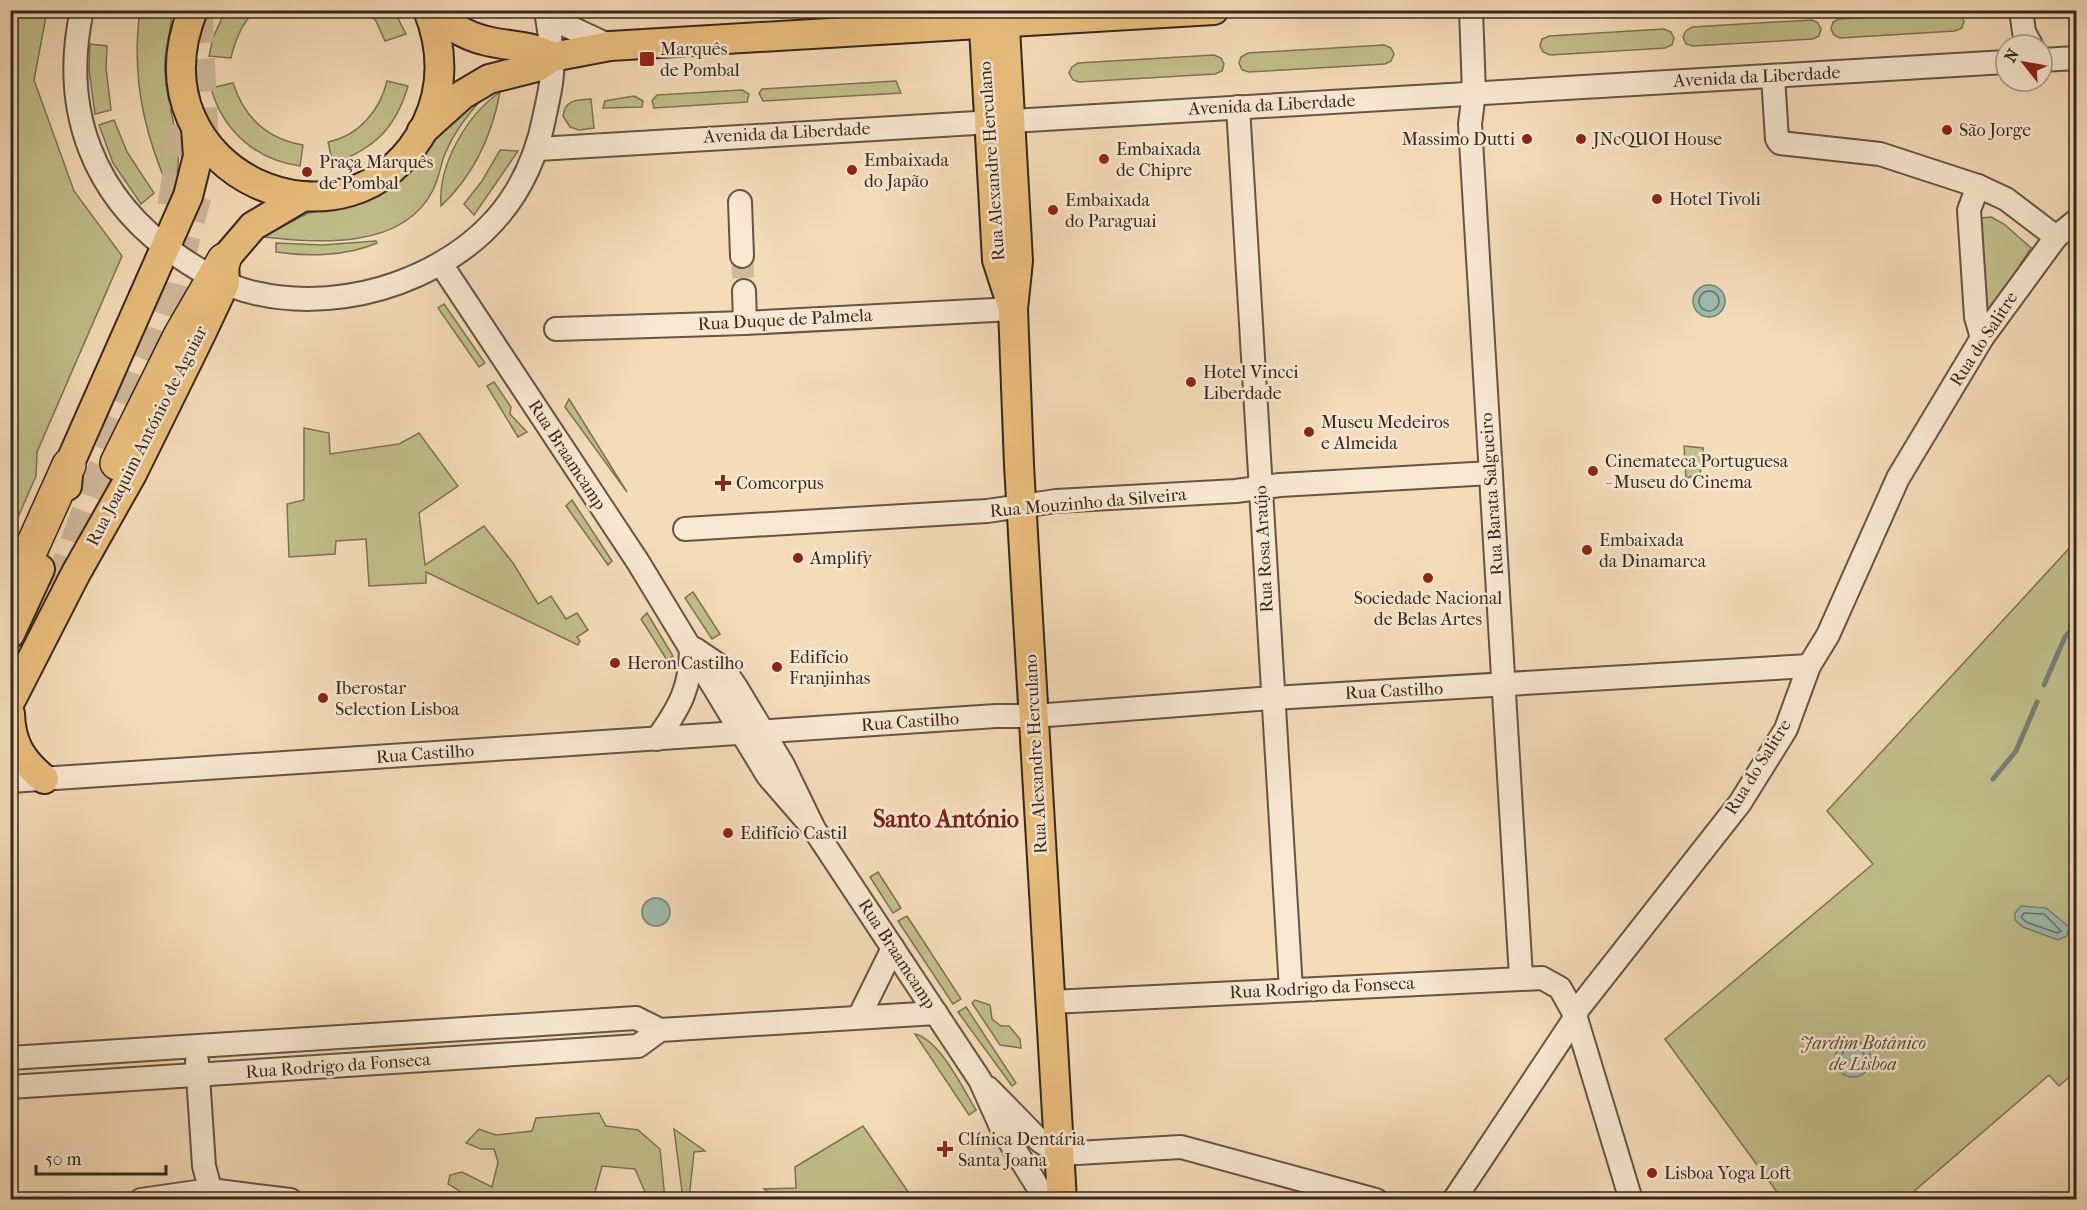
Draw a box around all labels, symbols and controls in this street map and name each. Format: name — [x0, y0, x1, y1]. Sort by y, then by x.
north arrow — [1994, 33, 2054, 93]
place label: Marquês de Pombal — [660, 39, 740, 81]
text: N — [2000, 45, 2023, 66]
marker: Marquês de Pombal — [638, 50, 656, 68]
street label: Rua Alexandre Herculano — [975, 60, 1009, 262]
street label: Avenida da Liberdade — [1672, 62, 1841, 92]
street label: Avenida da Liberdade — [1187, 90, 1356, 120]
street label: Avenida da Liberdade — [702, 118, 871, 148]
place label: São Jorge — [1959, 120, 2031, 141]
marker: São Jorge — [1940, 123, 1954, 137]
place label: Massimo Dutti — [1402, 129, 1516, 150]
place label: JNcQUOI House — [1591, 129, 1722, 150]
marker: Massimo Dutti — [1520, 132, 1534, 146]
marker: JNcQUOI House — [1574, 132, 1588, 146]
place label: Embaixada de Chipre — [1116, 139, 1201, 181]
place label: Embaixada do Japão — [864, 150, 949, 192]
place label: Praça Marquês de Pombal — [319, 152, 434, 194]
marker: Embaixada de Chipre — [1097, 152, 1111, 166]
marker: Embaixada do Japão — [845, 163, 859, 177]
marker: Praça Marquês de Pombal — [300, 165, 314, 179]
place label: Hotel Tivoli — [1669, 189, 1762, 210]
place label: Embaixada do Paraguai — [1065, 190, 1157, 232]
marker: Hotel Tivoli — [1650, 192, 1664, 206]
marker: Embaixada do Paraguai — [1046, 203, 1060, 217]
street label: Rua do Salitre — [1946, 288, 2022, 390]
street label: Rua Duque de Palmela — [697, 305, 873, 335]
street label: Rua Joaquim António de Aguiar — [82, 322, 212, 550]
place label: Hotel Vincci Liberdade — [1203, 362, 1299, 404]
marker: Hotel Vincci Liberdade — [1184, 375, 1198, 389]
street label: Rua Braamcamp — [524, 396, 611, 514]
place label: Museu Medeiros e Almeida — [1321, 412, 1450, 454]
street label: Rua Barata Salgueiro — [1476, 412, 1508, 576]
marker: Museu Medeiros e Almeida — [1302, 425, 1316, 439]
place label: Cinemateca Portuguesa - Museu do Cinema — [1605, 451, 1789, 493]
marker: Cinemateca Portuguesa - Museu do Cinema — [1586, 464, 1600, 478]
place label: Comcorpus — [736, 473, 824, 494]
marker: Comcorpus — [714, 474, 732, 492]
street label: Rua Mouzinho da Silveira — [989, 484, 1188, 522]
street label: Rua Rosa Araújo — [1250, 485, 1278, 613]
place label: Embaixada da Dinamarca — [1599, 530, 1707, 572]
marker: Embaixada da Dinamarca — [1580, 543, 1594, 557]
place label: Amplify — [809, 548, 873, 569]
marker: Amplify — [791, 551, 805, 565]
marker: Sociedade Nacional de Belas Artes — [1421, 571, 1435, 585]
place label: Sociedade Nacional de Belas Artes — [1354, 588, 1502, 630]
place label: Edifício Franjinhas — [789, 647, 871, 689]
place label: Heron Castilho — [627, 653, 744, 674]
street label: Rua Alexandre Herculano — [1020, 654, 1052, 854]
marker: Heron Castilho — [608, 656, 622, 670]
marker: Edifício Franjinhas — [770, 660, 784, 674]
place label: Iberostar Selection Lisboa — [335, 678, 460, 720]
street label: Rua Castilho — [1344, 678, 1444, 704]
marker: Iberostar Selection Lisboa — [316, 691, 330, 705]
street label: Rua Castilho — [860, 708, 960, 736]
street label: Rua do Salitre — [1720, 715, 1796, 819]
street label: Rua Castilho — [375, 740, 475, 768]
district label: Santo António — [873, 805, 1019, 833]
place label: Edifício Castil — [740, 823, 847, 844]
marker: Edifício Castil — [721, 826, 735, 840]
street label: Rua Braamcamp — [854, 895, 941, 1013]
street label: Rua Rodrigo da Fonseca — [1229, 973, 1416, 1003]
park label: Jardim Botânico de Lisboa — [1800, 1033, 1926, 1075]
street label: Rua Rodrigo da Fonseca — [245, 1049, 432, 1083]
place label: Clínica Dentária Santa Joana — [958, 1129, 1086, 1171]
scale bar — [36, 1138, 166, 1176]
marker: Clínica Dentária Santa Joana — [936, 1140, 954, 1158]
text: 50 m — [45, 1149, 82, 1170]
place label: Lisboa Yoga Loft — [1664, 1163, 1792, 1184]
marker: Lisboa Yoga Loft — [1645, 1166, 1659, 1180]

